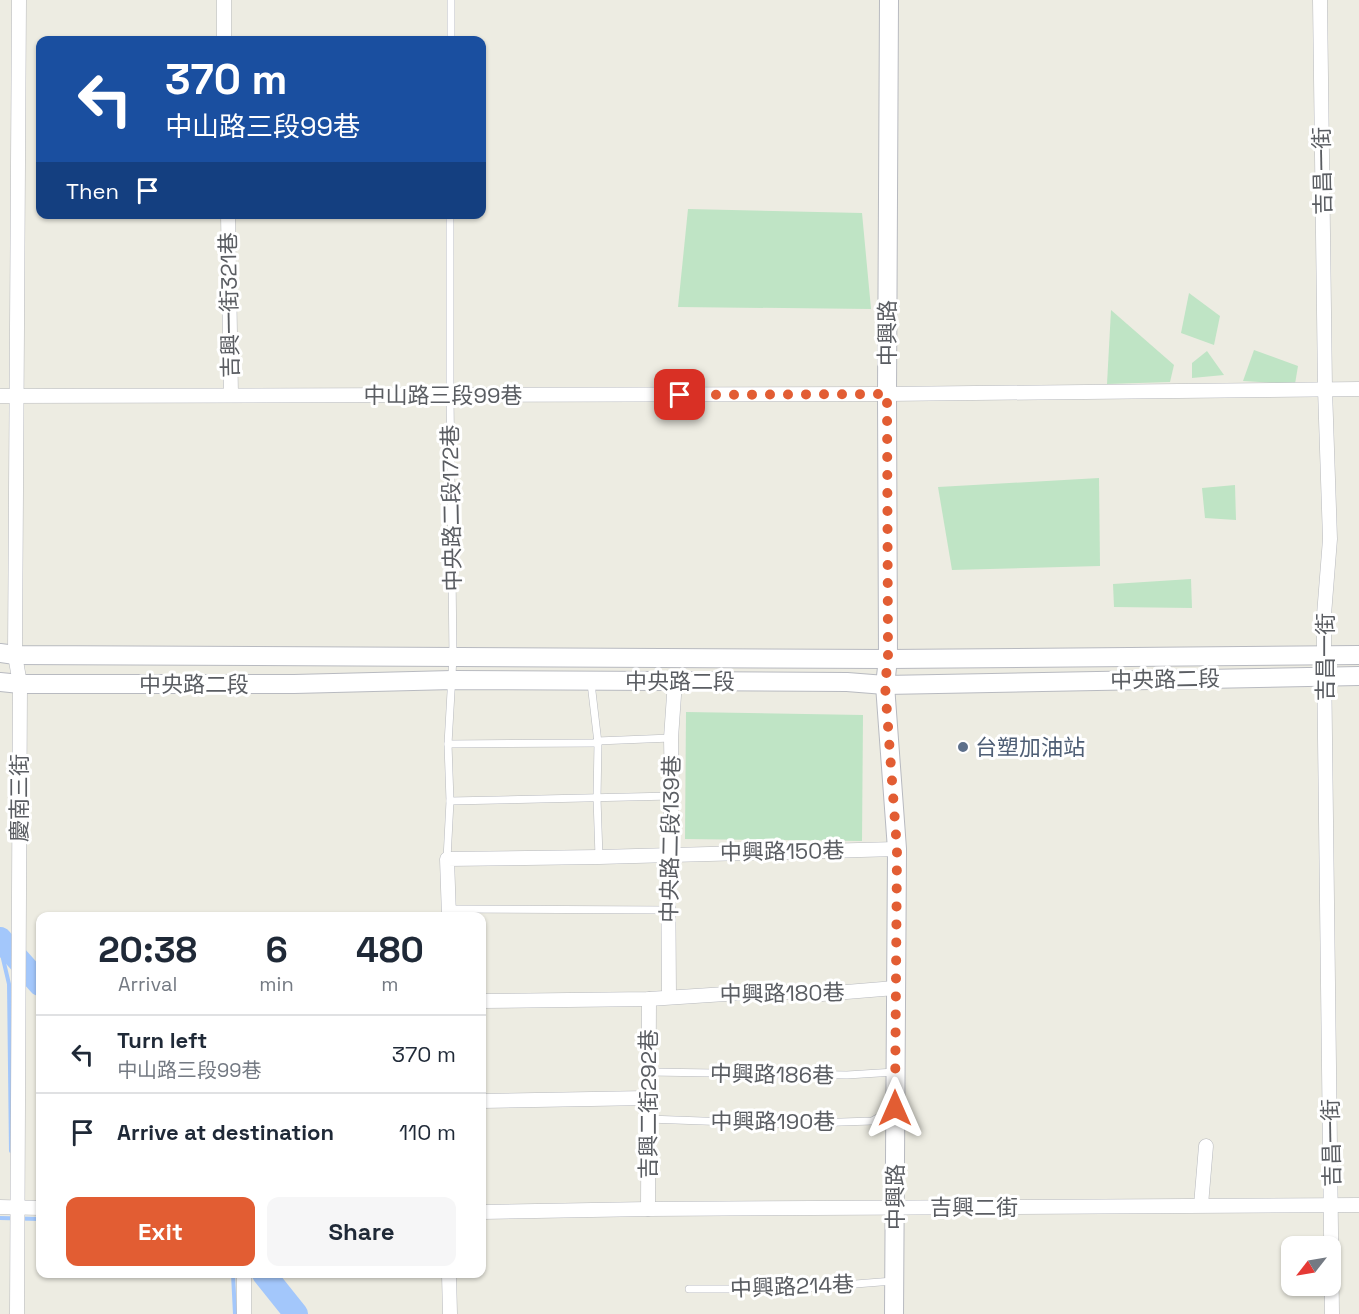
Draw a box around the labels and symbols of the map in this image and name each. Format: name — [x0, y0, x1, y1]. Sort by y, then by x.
street label: 吉昌一街 — [1307, 127, 1337, 215]
street label: 吉興一街321巷 — [214, 232, 244, 378]
street label: 中興路 — [873, 300, 901, 366]
pin — [654, 369, 705, 420]
street label: 中山路三段99巷 — [364, 381, 522, 409]
street label: 中央路二段172巷 — [436, 424, 466, 592]
street label: 吉昌一街 — [1311, 613, 1339, 701]
street label: 中央路二段 — [1110, 664, 1220, 694]
street label: 中央路二段 — [625, 667, 735, 695]
street label: 中央路二段 — [139, 670, 249, 698]
place label: 台塑加油站 — [975, 733, 1085, 761]
marker: 台塑加油站 — [956, 740, 970, 754]
street label: 慶南三街 — [5, 754, 33, 842]
street label: 中央路二段139巷 — [655, 755, 685, 923]
street label: 中興路150巷 — [720, 836, 844, 866]
street label: 中興路180巷 — [719, 978, 845, 1008]
street label: 吉興二街292巷 — [634, 1029, 662, 1179]
street label: 中興路186巷 — [710, 1059, 834, 1089]
position arrow — [863, 1076, 927, 1140]
street label: 吉昌一街 — [1316, 1099, 1346, 1187]
street label: 中興路190巷 — [711, 1107, 835, 1135]
street label: 中興路 — [881, 1164, 909, 1230]
street label: 吉興二街 — [930, 1193, 1018, 1221]
north arrow — [1281, 1236, 1341, 1296]
street label: 中興路214巷 — [729, 1270, 855, 1302]

